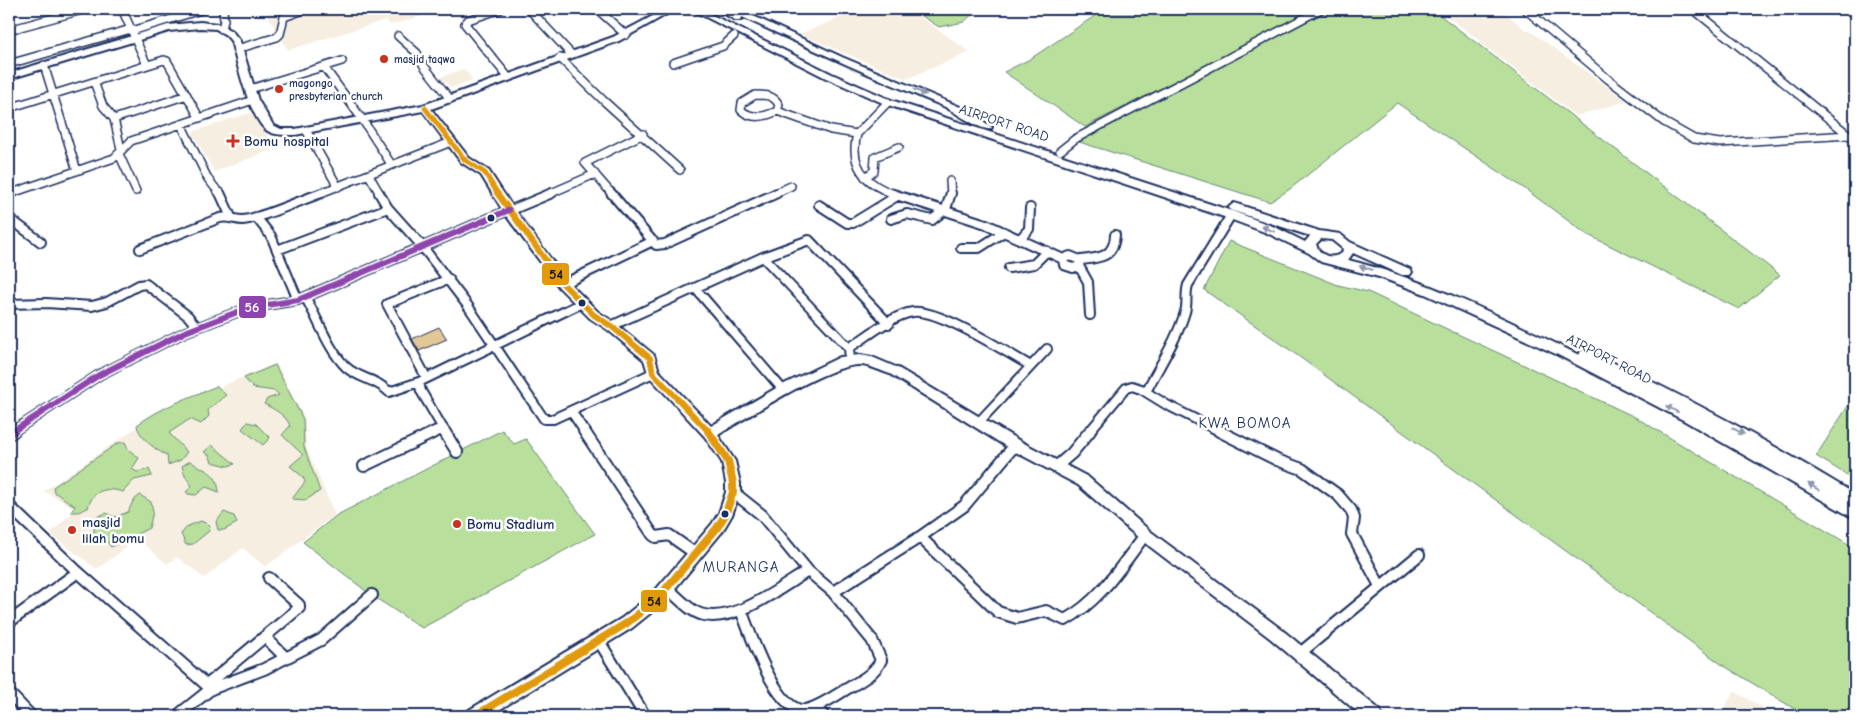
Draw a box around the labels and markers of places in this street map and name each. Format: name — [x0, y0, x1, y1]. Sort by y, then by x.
marker: masjid taqwa — [378, 53, 390, 65]
place label: masjid taqwa — [394, 53, 455, 66]
place label: magongo presbyterian church — [289, 77, 383, 103]
marker: magongo presbyterian church — [273, 83, 285, 95]
place label: Bomu hospital — [244, 133, 329, 150]
marker: Bomu hospital — [226, 134, 240, 148]
unlabelled marker — [486, 213, 496, 223]
unlabelled marker — [577, 298, 587, 308]
unlabelled marker — [720, 509, 730, 519]
place label: masjid lilah bomu — [82, 514, 144, 547]
place label: Bomu Stadium — [467, 516, 554, 533]
marker: Bomu Stadium — [451, 518, 463, 530]
marker: masjid lilah bomu — [66, 524, 78, 536]

